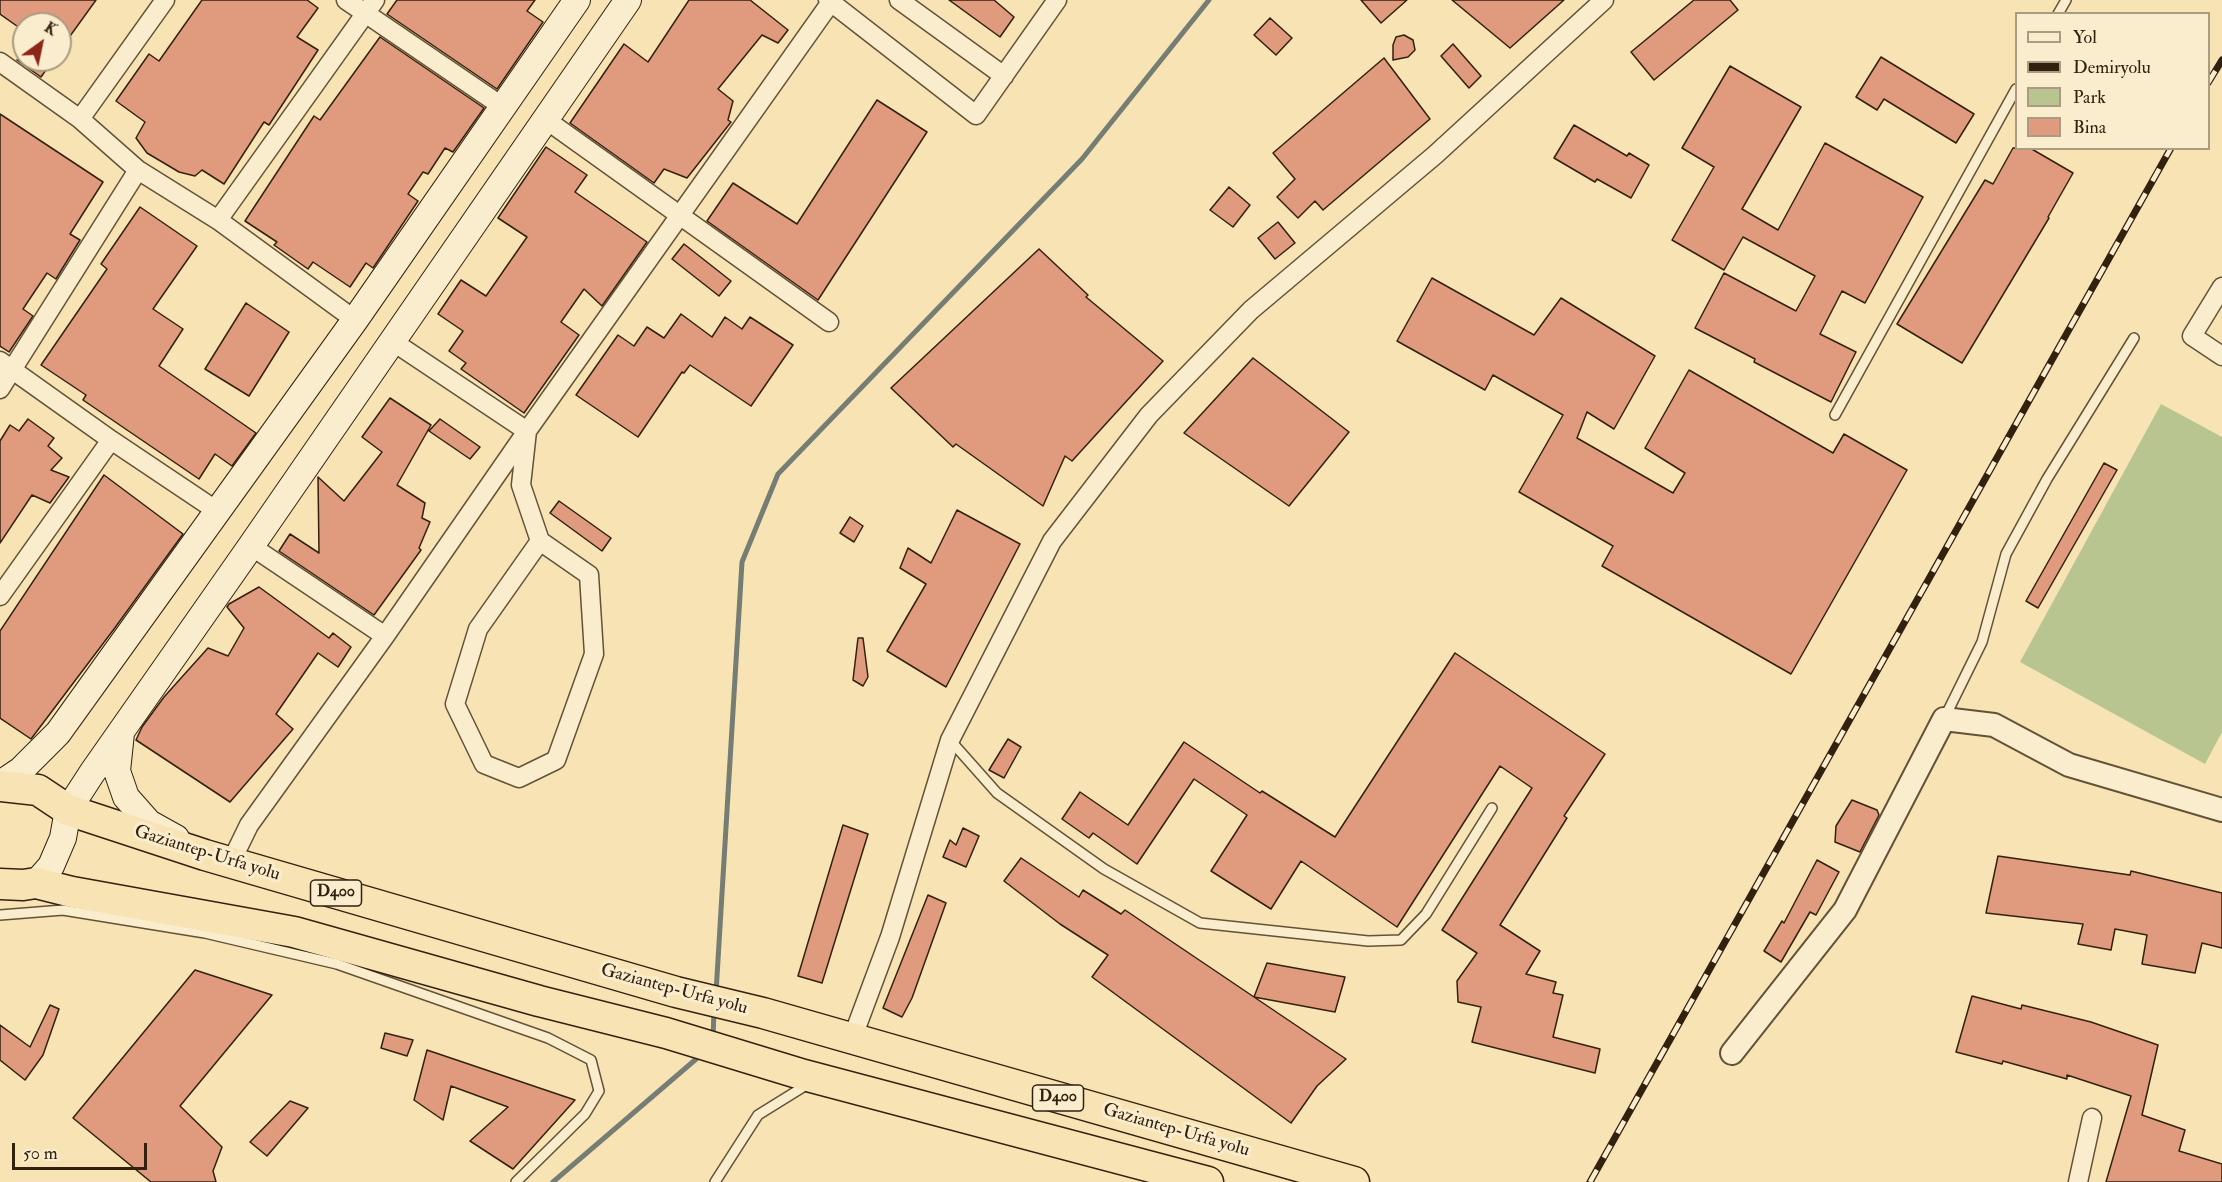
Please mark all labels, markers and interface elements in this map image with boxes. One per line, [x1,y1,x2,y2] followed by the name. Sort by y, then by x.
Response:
[12,12,72,72] north arrow
[2015,12,2210,150] legend
[41,17,61,40] text: K
[2073,26,2097,49] text: Yol
[2073,56,2151,79] text: Demiryolu
[2073,86,2106,109] text: Park
[2073,116,2106,139] text: Bina
[132,822,282,886] street label: Gaziantep-Urfa yolu
[310,880,362,906] road number: D400
[598,960,750,1020] street label: Gaziantep-Urfa yolu
[1032,1085,1084,1111] road number: D400
[1100,1100,1252,1162] street label: Gaziantep-Urfa yolu
[15,1131,150,1169] scale bar
[23,1142,58,1165] text: 50 m

